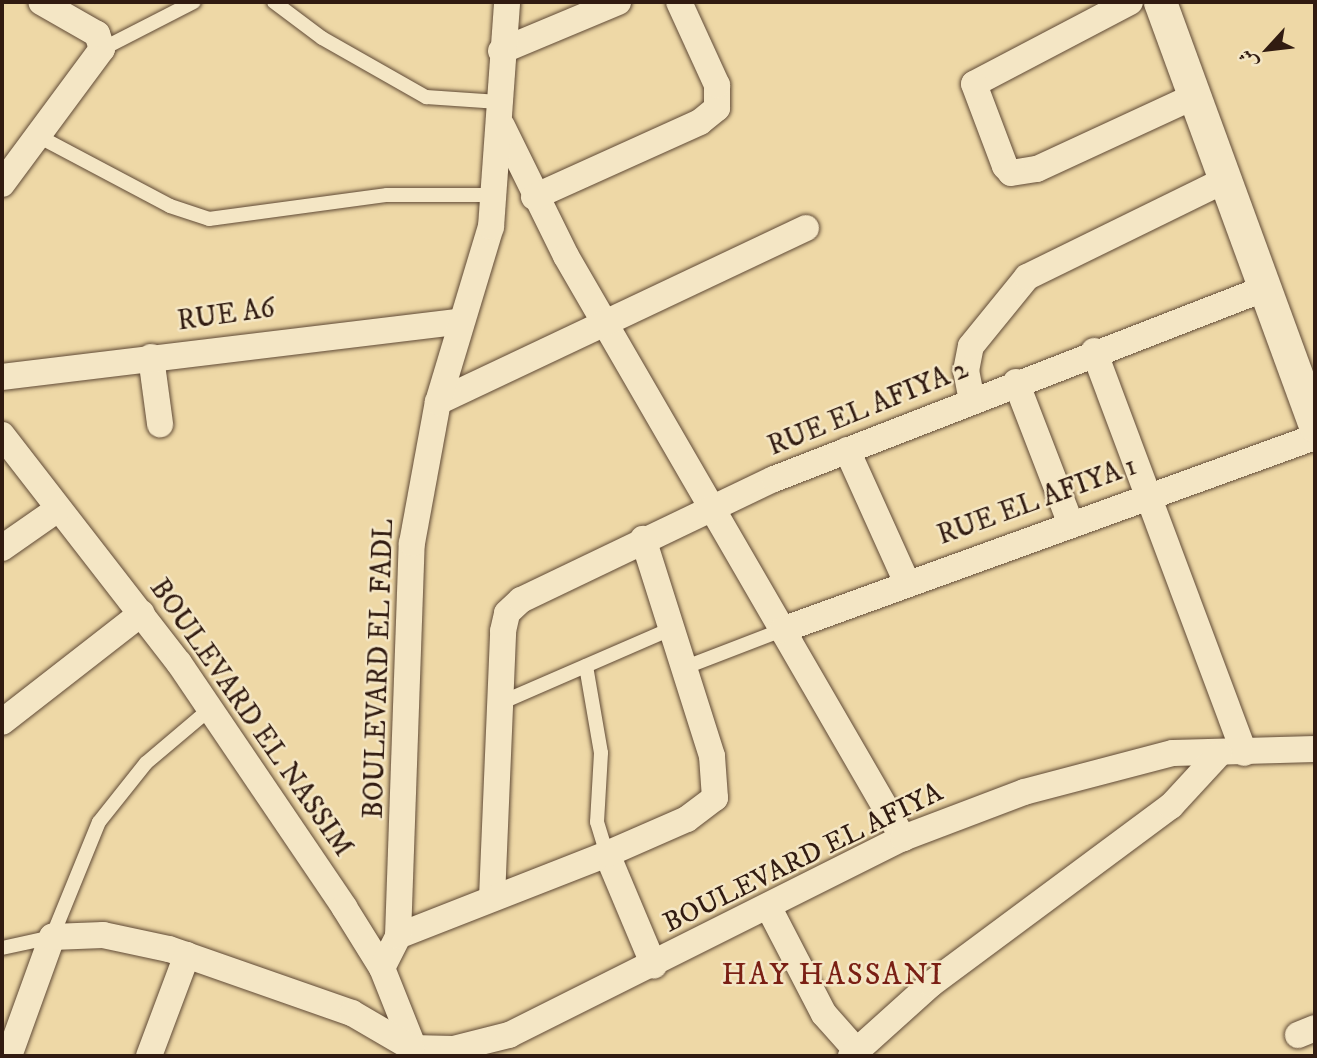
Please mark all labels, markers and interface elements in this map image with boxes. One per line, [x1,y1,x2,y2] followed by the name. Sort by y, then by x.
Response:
[1233,14,1303,84] north arrow
[1234,45,1263,72] text: ش
[175,292,277,338] street label: RUE A6
[763,353,973,463] street label: RUE EL AFIYA 2
[933,449,1141,553] street label: RUE EL AFIYA 1
[357,519,401,819] street label: BOULEVARD EL FADL
[142,573,360,863] street label: BOULEVARD EL NASSIM
[658,776,948,940] street label: BOULEVARD EL AFIYA
[723,958,943,994] district label: HAY HASSANI

